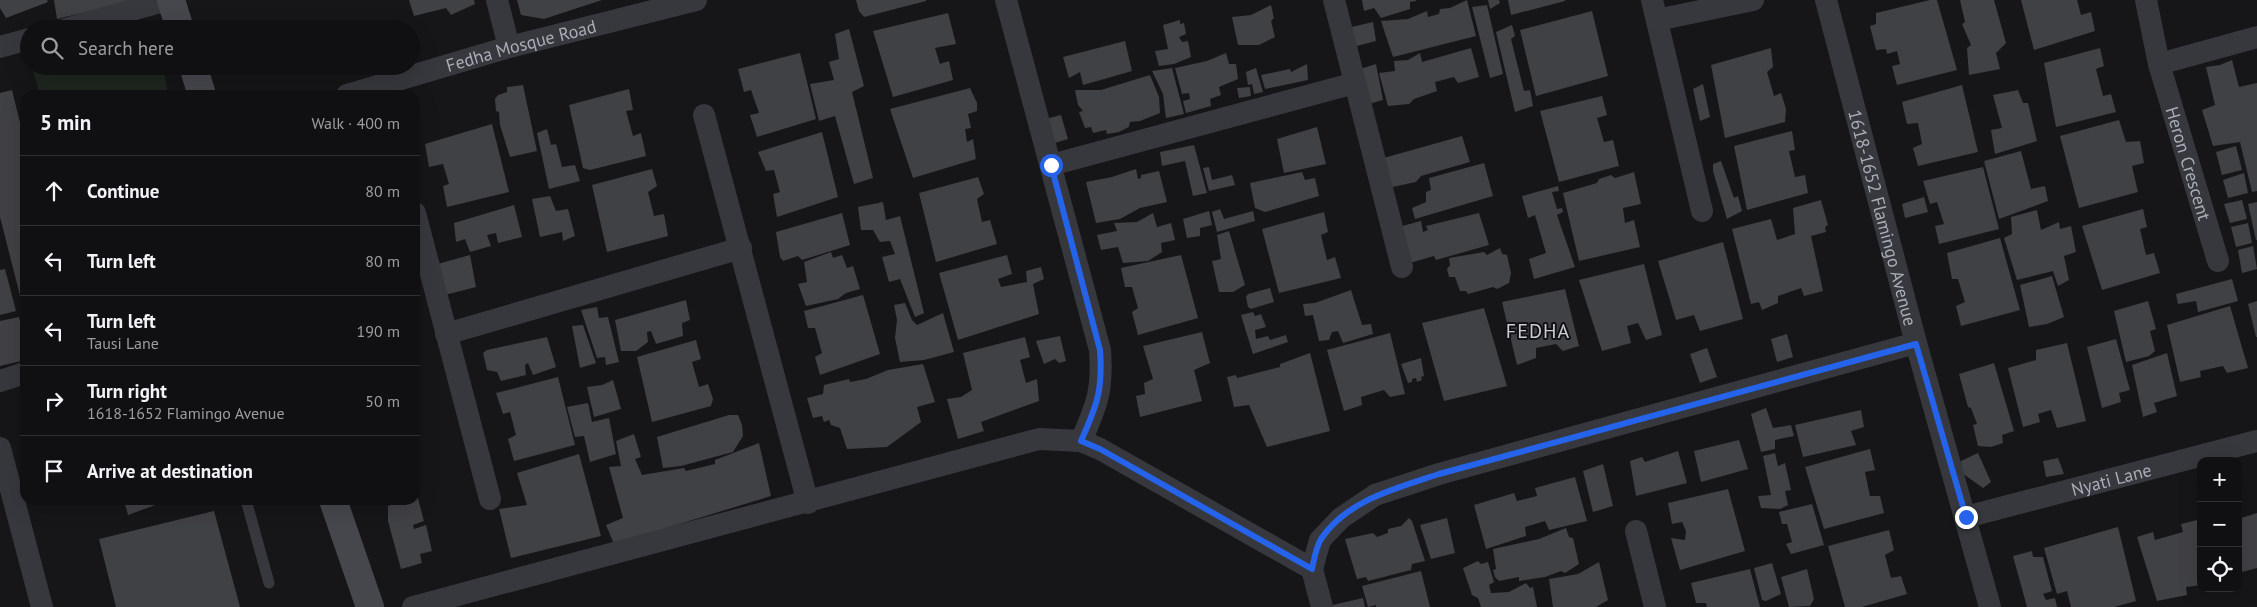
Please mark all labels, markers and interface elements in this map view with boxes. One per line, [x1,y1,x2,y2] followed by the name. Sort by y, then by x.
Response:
[443,14,599,77] street label: Fedha Mosque Road
[20,20,420,75] search box
[38,34,66,62] icon: search
[78,36,174,60] text: Search here
[2161,104,2217,223] street label: Heron Crescent
[1844,107,1922,328] street label: 1618-1652 Flamingo Avenue
[40,109,91,136] text: 5 min
[311,113,400,133] text: Walk · 400 m
[1040,154,1063,177] route start
[40,177,68,205] icon: ahead
[87,179,159,203] text: Continue
[365,181,400,201] text: 80 m
[40,247,68,275] icon: left
[87,249,156,273] text: Turn left
[365,251,400,271] text: 80 m
[87,309,156,333] text: Turn left
[40,317,68,345] icon: left
[1506,318,1570,344] district label: FEDHA
[357,321,400,341] text: 190 m
[87,333,159,353] text: Tausi Lane
[87,379,167,403] text: Turn right
[40,387,68,415] icon: right
[365,391,400,411] text: 50 m
[87,403,285,423] text: 1618-1652 Flamingo Avenue
[40,457,68,485] icon: arrive
[2197,457,2242,592] map controls
[2197,457,2242,502] button: +
[2069,458,2154,501] street label: Nyati Lane
[87,459,253,483] text: Arrive at destination
[2197,502,2242,547] button: −
[1955,506,1978,529] route end
[2197,547,2242,592] button: locate

